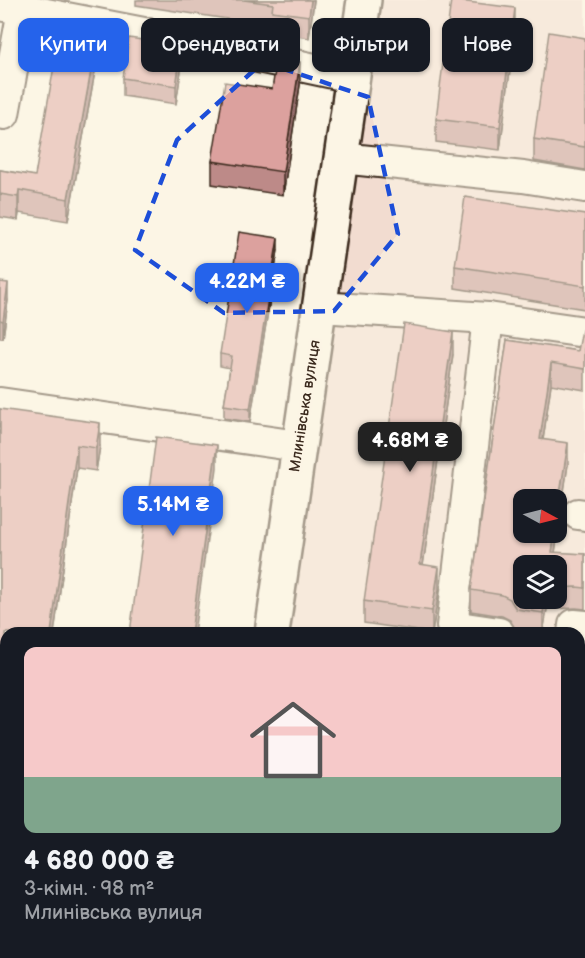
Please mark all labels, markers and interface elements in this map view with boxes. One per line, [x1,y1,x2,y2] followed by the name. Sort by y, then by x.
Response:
[18,18,129,72] chip: Купити
[141,18,300,72] chip: Орендувати
[312,18,430,72] chip: Фільтри
[442,18,533,72] chip: Нове
[192,263,302,314] pin: 4.22M ₴
[209,270,285,294] text: 4.22M ₴
[285,338,325,474] street label: Млинівська вулиця
[355,422,465,473] pin: 4.68M ₴
[372,429,448,453] text: 4.68M ₴
[118,486,228,537] pin: 5.14M ₴
[513,489,567,543] north arrow
[513,489,567,609] map controls
[137,493,209,517] text: 5.14M ₴
[513,555,567,609] button: layers
[239,686,347,794] icon: home
[24,846,174,877] text: 4 680 000 ₴
[24,877,154,901] text: 3-кімн. · 98 m²
[24,901,202,925] text: Млинівська вулиця

